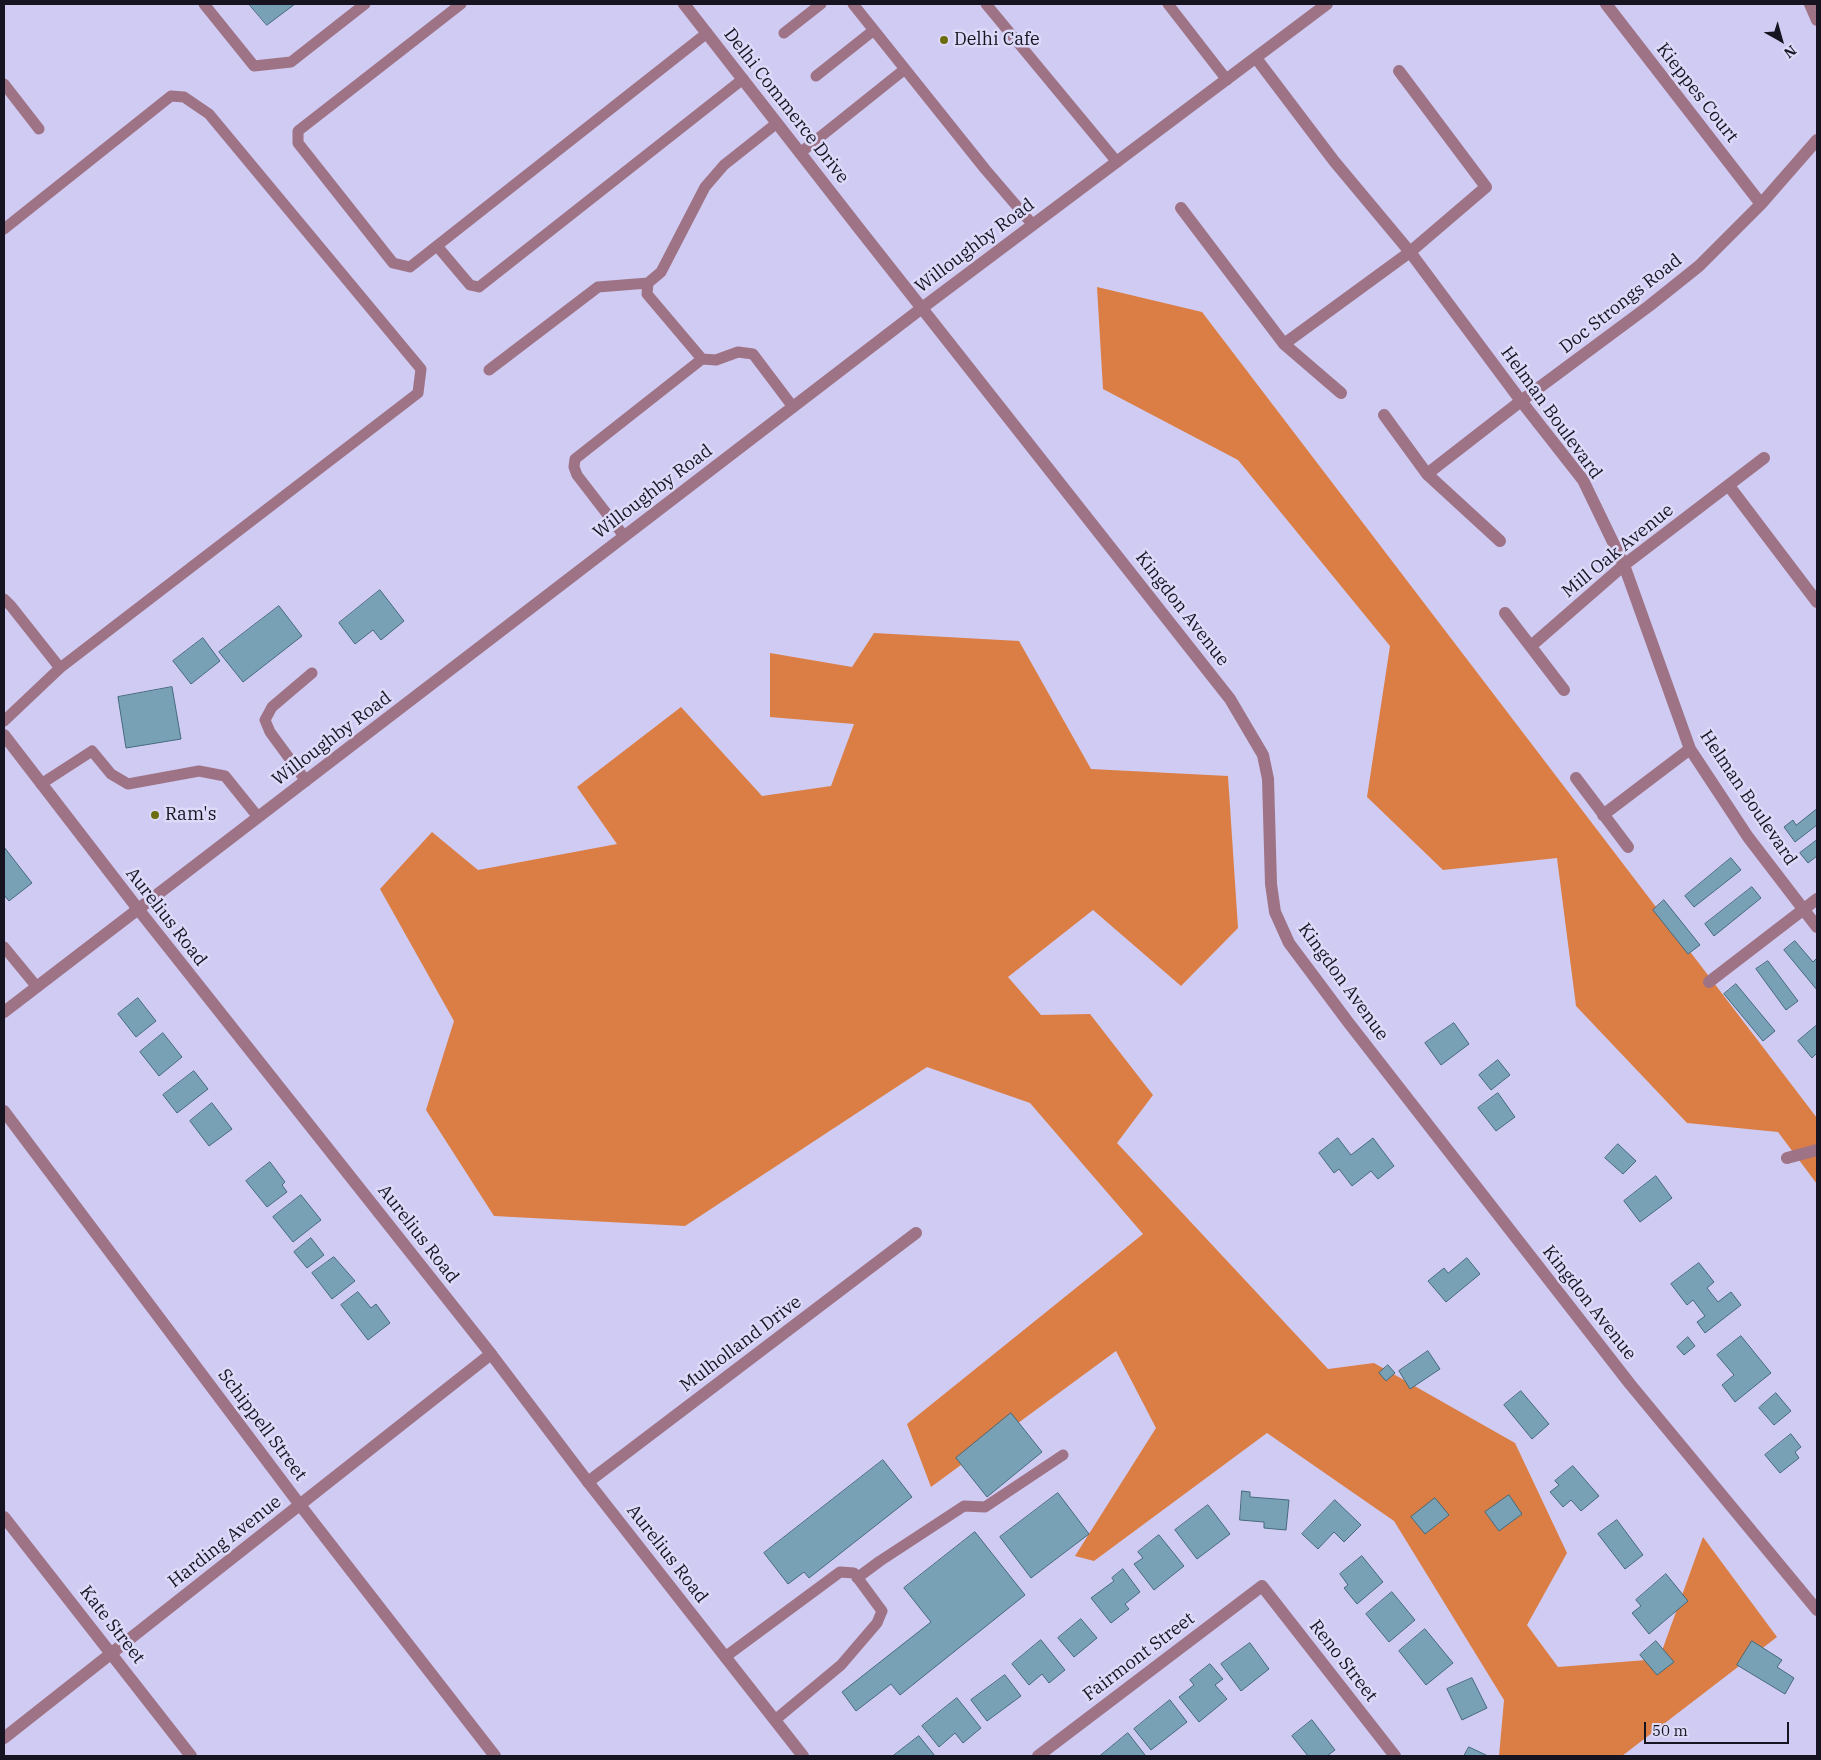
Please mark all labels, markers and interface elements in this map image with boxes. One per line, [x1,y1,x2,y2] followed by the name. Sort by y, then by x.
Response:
[1756,15,1806,65] north arrow
[719,24,853,188] street label: Delhi Commerce Drive
[954,29,1040,51] place label: Delhi Cafe
[938,34,950,46] marker: Delhi Cafe
[1651,39,1743,147] street label: Kieppes Court
[1780,41,1800,62] text: N
[911,194,1039,298] street label: Willoughby Road
[1556,250,1686,358] street label: Doc Strongs Road
[1496,343,1606,483] street label: Helman Boulevard
[589,440,717,544] street label: Willoughby Road
[1558,499,1678,603] street label: Mill Oak Avenue
[1131,547,1233,671] street label: Kingdon Avenue
[268,687,396,791] street label: Willoughby Road
[1695,726,1801,870] street label: Helman Boulevard
[165,804,216,826] place label: Ram's
[149,809,161,821] marker: Ram's
[121,864,211,970] street label: Aurelius Road
[1293,919,1393,1045] street label: Kingdon Avenue
[373,1181,463,1287] street label: Aurelius Road
[1538,1241,1640,1365] street label: Kingdon Avenue
[676,1291,806,1397] street label: Mulholland Drive
[213,1365,311,1485] street label: Schippell Street
[164,1491,286,1593] street label: Harding Avenue
[622,1501,712,1607] street label: Aurelius Road
[75,1582,149,1668] street label: Kate Street
[1079,1608,1199,1706] street label: Fairmont Street
[1304,1616,1382,1706] street label: Reno Street
[1646,1712,1791,1744] scale bar
[1652,1721,1688,1740] text: 50 m

